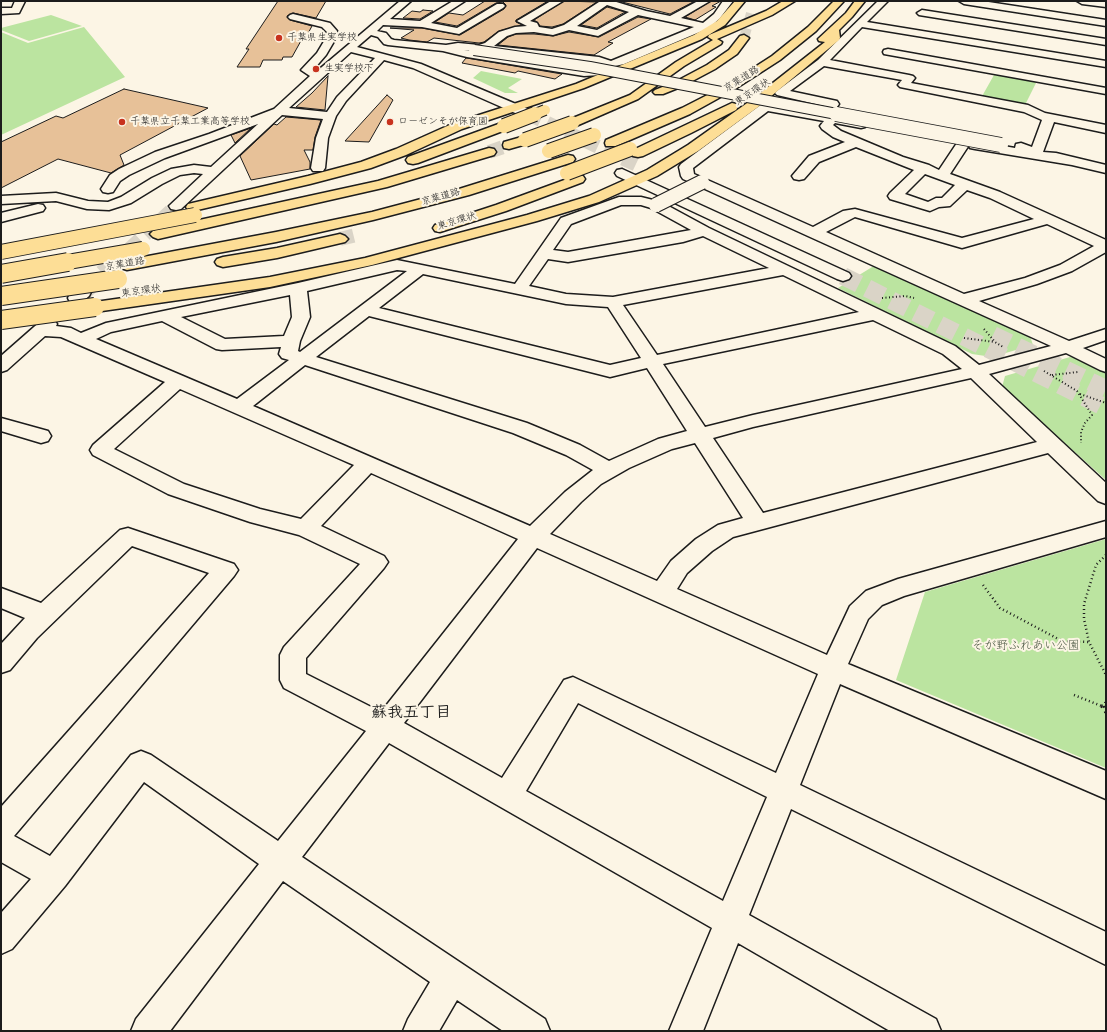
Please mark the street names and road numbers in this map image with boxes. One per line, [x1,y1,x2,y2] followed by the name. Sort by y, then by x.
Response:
[722,64,762,96] street label: 京葉道路
[733,77,773,109] street label: 東京環状
[420,187,462,209] street label: 京葉道路
[436,210,478,234] street label: 東京環状
[104,256,146,274] street label: 京葉道路
[120,283,162,301] street label: 東京環状

